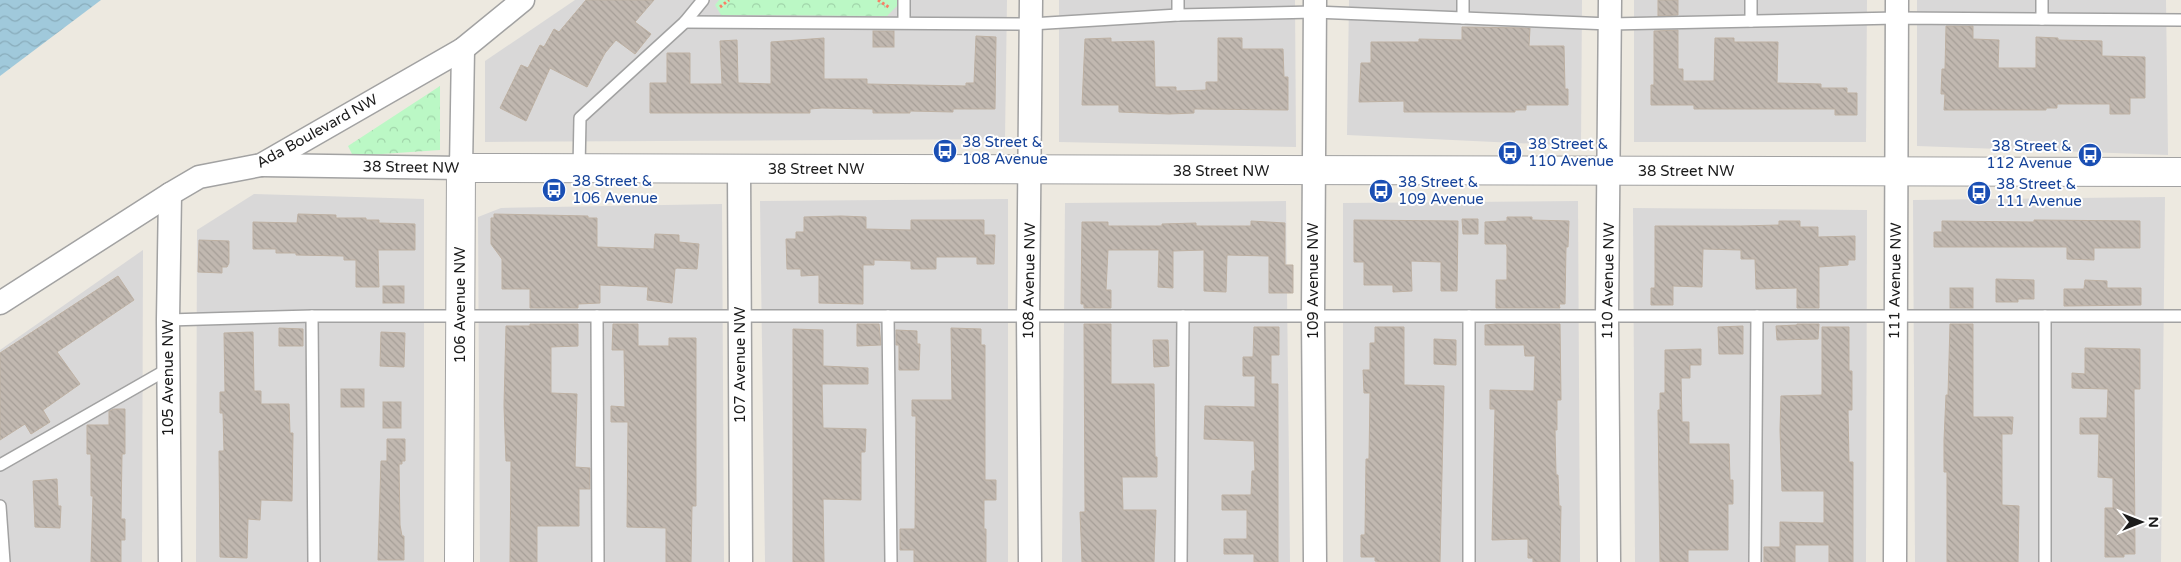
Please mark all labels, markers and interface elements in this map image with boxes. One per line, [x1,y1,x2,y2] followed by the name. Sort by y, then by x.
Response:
[253,90,381,172] street label: Ada Boulevard NW
[962,133,1048,168] place label: 38 Street & 108 Avenue
[1528,135,1614,170] place label: 38 Street & 110 Avenue
[1986,137,2072,172] place label: 38 Street & 112 Avenue
[932,138,958,164] bus stop icon: 38 Street & 108 Avenue
[1497,140,1523,166] bus stop icon: 38 Street & 110 Avenue
[2077,142,2103,168] bus stop icon: 38 Street & 112 Avenue
[362,157,460,177] street label: 38 Street NW
[768,160,864,178] street label: 38 Street NW
[1173,162,1269,180] street label: 38 Street NW
[1638,162,1734,180] street label: 38 Street NW
[572,172,658,207] place label: 38 Street & 106 Avenue
[1398,173,1484,208] place label: 38 Street & 109 Avenue
[1996,175,2082,210] place label: 38 Street & 111 Avenue
[541,177,567,203] bus stop icon: 38 Street & 106 Avenue
[1368,178,1394,204] bus stop icon: 38 Street & 109 Avenue
[1966,180,1992,206] bus stop icon: 38 Street & 111 Avenue
[1019,222,1039,340] street label: 108 Avenue NW
[1598,222,1618,340] street label: 110 Avenue NW
[1885,222,1905,340] street label: 111 Avenue NW
[1304,223,1322,339] street label: 109 Avenue NW
[451,247,469,363] street label: 106 Avenue NW
[731,307,749,423] street label: 107 Avenue NW
[159,320,177,436] street label: 105 Avenue NW
[2116,497,2166,547] north arrow
[2145,516,2162,528] text: N

